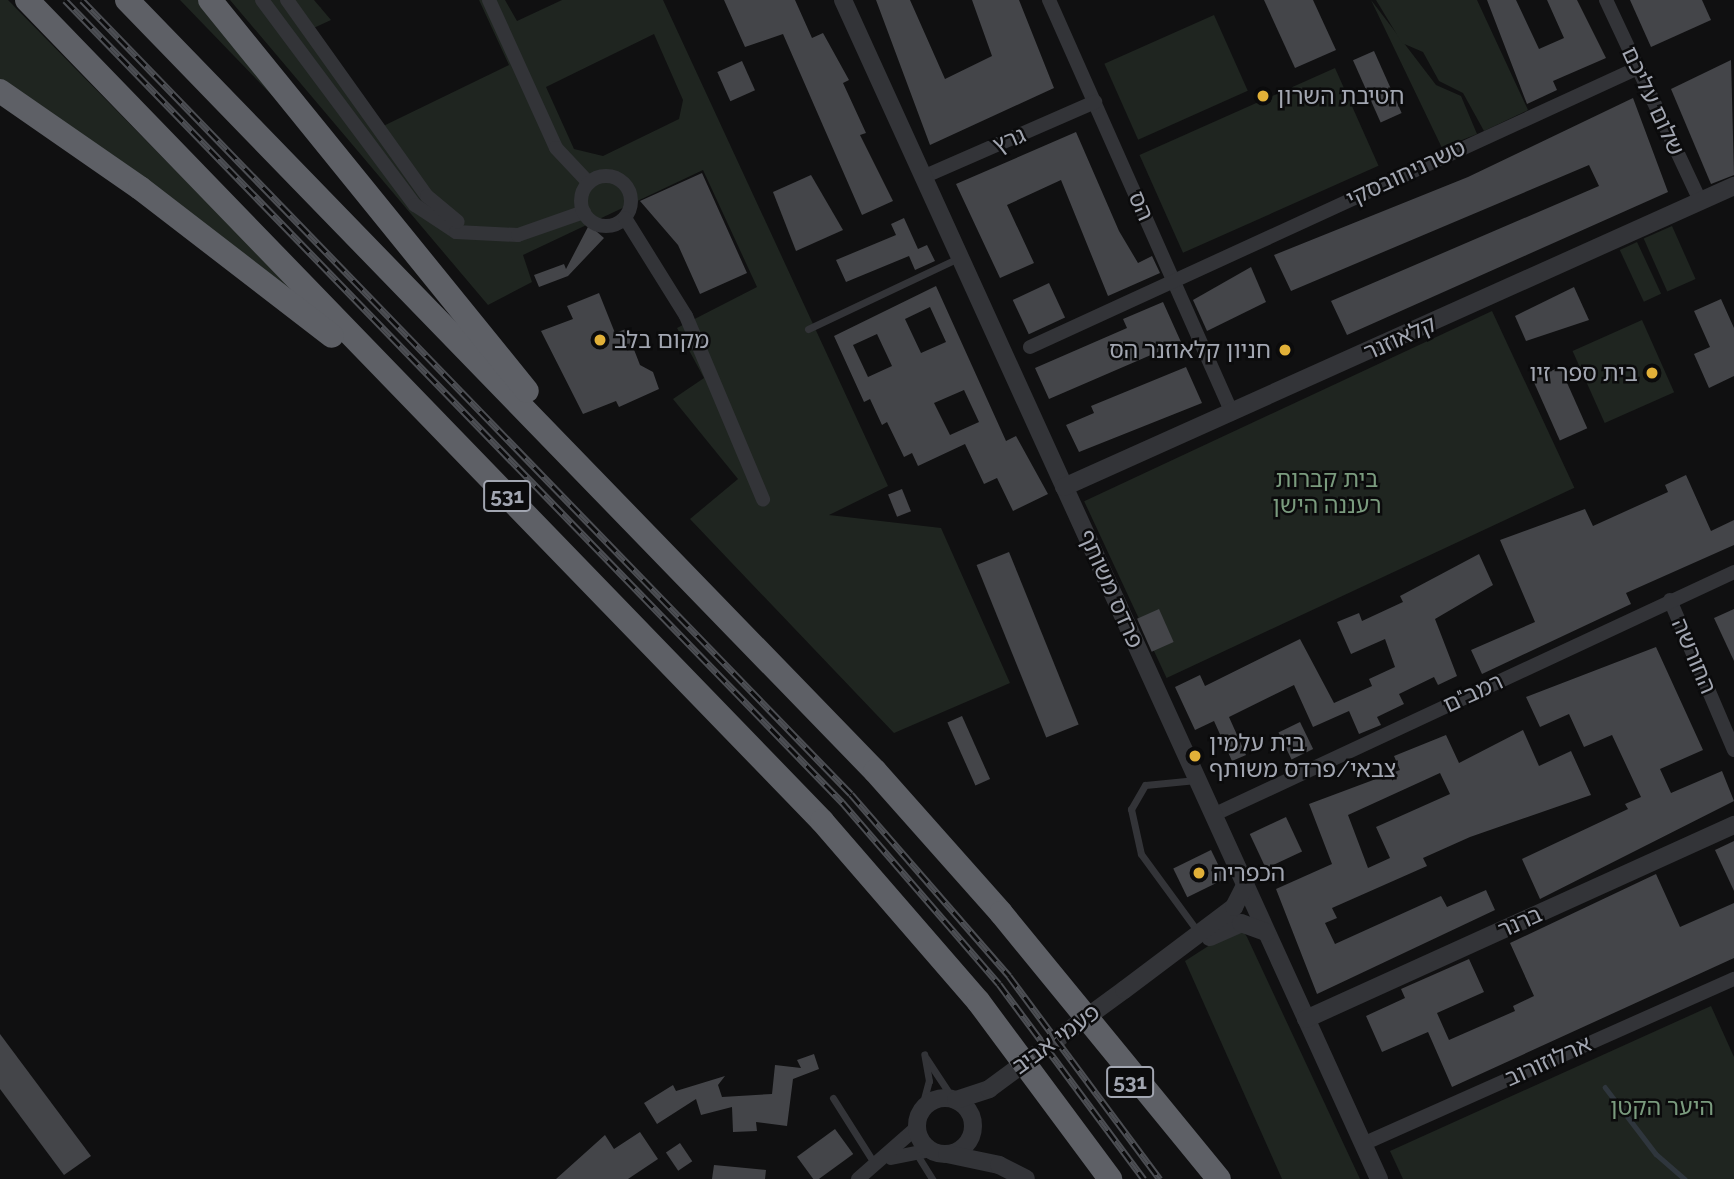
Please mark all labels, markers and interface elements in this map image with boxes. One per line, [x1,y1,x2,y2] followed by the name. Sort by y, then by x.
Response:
[1616,42,1690,160] street label: שלום עליכם
[1277,82,1404,110] place label: חטיבת השרון
[1255,88,1271,104] marker: חטיבת השרון
[989,121,1029,159] street label: גרץ
[1342,133,1470,213] street label: טשרניחובסקי
[1122,187,1160,225] street label: הס
[1360,310,1440,366] street label: קלאוזנר
[614,326,709,354] place label: מקום בלב
[592,332,608,348] marker: מקום בלב
[1109,336,1271,364] place label: חניון קלאוזנר הס
[1277,342,1293,358] marker: חניון קלאוזנר הס
[1529,359,1638,387] place label: בית ספר זיו
[1644,365,1660,381] marker: בית ספר זיו
[1273,465,1381,519] park label: בית קברות רעננה הישן
[482,478,532,514] road number: 531
[1073,525,1149,653] street label: פרדס משותף
[1666,614,1722,698] street label: החורשה
[1439,667,1507,719] street label: רמב"ם
[1209,729,1396,783] place label: בית עלמין צבאי/פרדס משותף
[1187,748,1203,764] marker: בית עלמין צבאי/פרדס משותף
[1213,859,1285,887] place label: הכפריה
[1191,865,1207,881] marker: הכפריה
[1494,900,1546,944] street label: ברנר
[1007,998,1105,1080] street label: פעמי אביב
[1500,1030,1596,1092] street label: ארלוזורוב
[1106,1064,1154,1100] road number: 531
[1610,1093,1714,1121] park label: היער הקטן

